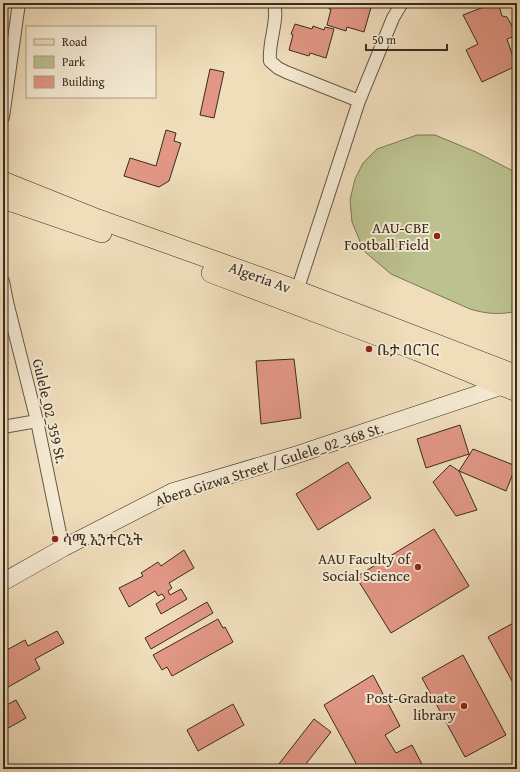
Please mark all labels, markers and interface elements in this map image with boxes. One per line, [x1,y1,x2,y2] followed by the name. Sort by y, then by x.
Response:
[26,26,156,98] legend
[366,26,447,52] scale bar
[372,31,396,48] text: 50 m
[62,33,88,50] text: Road
[62,53,86,70] text: Park
[62,73,105,90] text: Building
[344,217,429,255] place label: AAU-CBE Football Field
[432,231,442,241] marker: AAU-CBE Football Field
[226,256,294,298] street label: Algeria Av
[377,339,439,360] place label: ቤታ በርገር
[364,344,374,354] marker: ቤታ በርገር
[28,357,72,465] street label: Gulele_02_359 St.
[152,417,386,511] street label: Abera Gizwa Street / Gulele_02_368 St.
[63,529,143,550] place label: ሳሚ ኢንተርኔት
[50,534,60,544] marker: ሳሚ ኢንተርኔት
[318,548,412,586] place label: AAU Faculty of Social Science
[413,562,423,572] marker: AAU Faculty of Social Science
[366,687,457,725] place label: Post-Graduate library
[459,701,469,711] marker: Post-Graduate library

